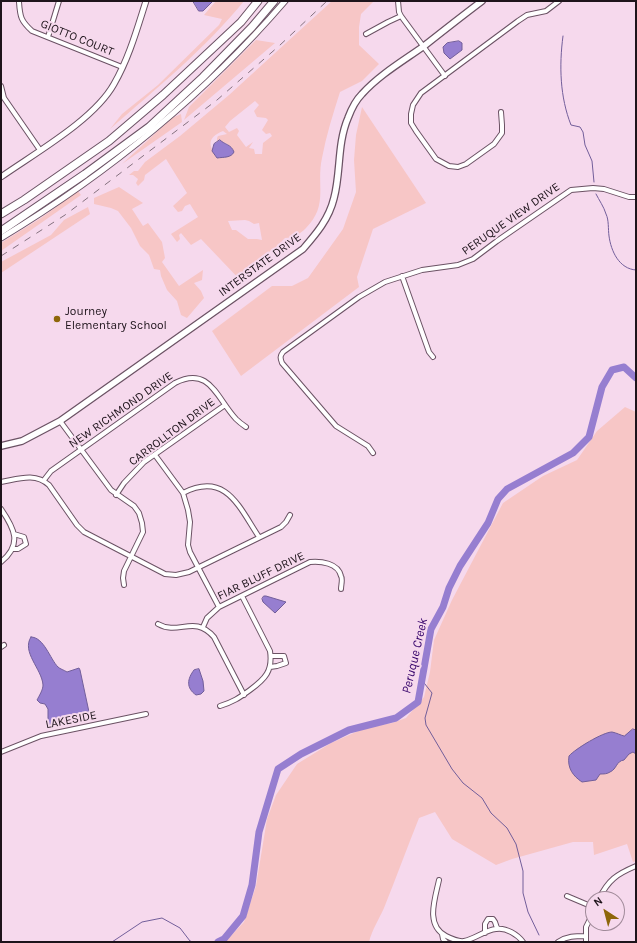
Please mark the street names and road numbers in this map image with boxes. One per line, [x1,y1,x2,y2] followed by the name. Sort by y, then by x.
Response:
[38,17,116,59] street label: GIOTTO COURT
[459,180,563,258] street label: PERUQUE VIEW DRIVE
[216,230,304,300] street label: INTERSTATE DRIVE
[66,369,176,451] street label: NEW RICHMOND DRIVE
[126,395,218,469] street label: CARROLLTON DRIVE
[215,549,307,603] street label: FIAR BLUFF DRIVE
[44,708,98,732] street label: LAKESIDE

